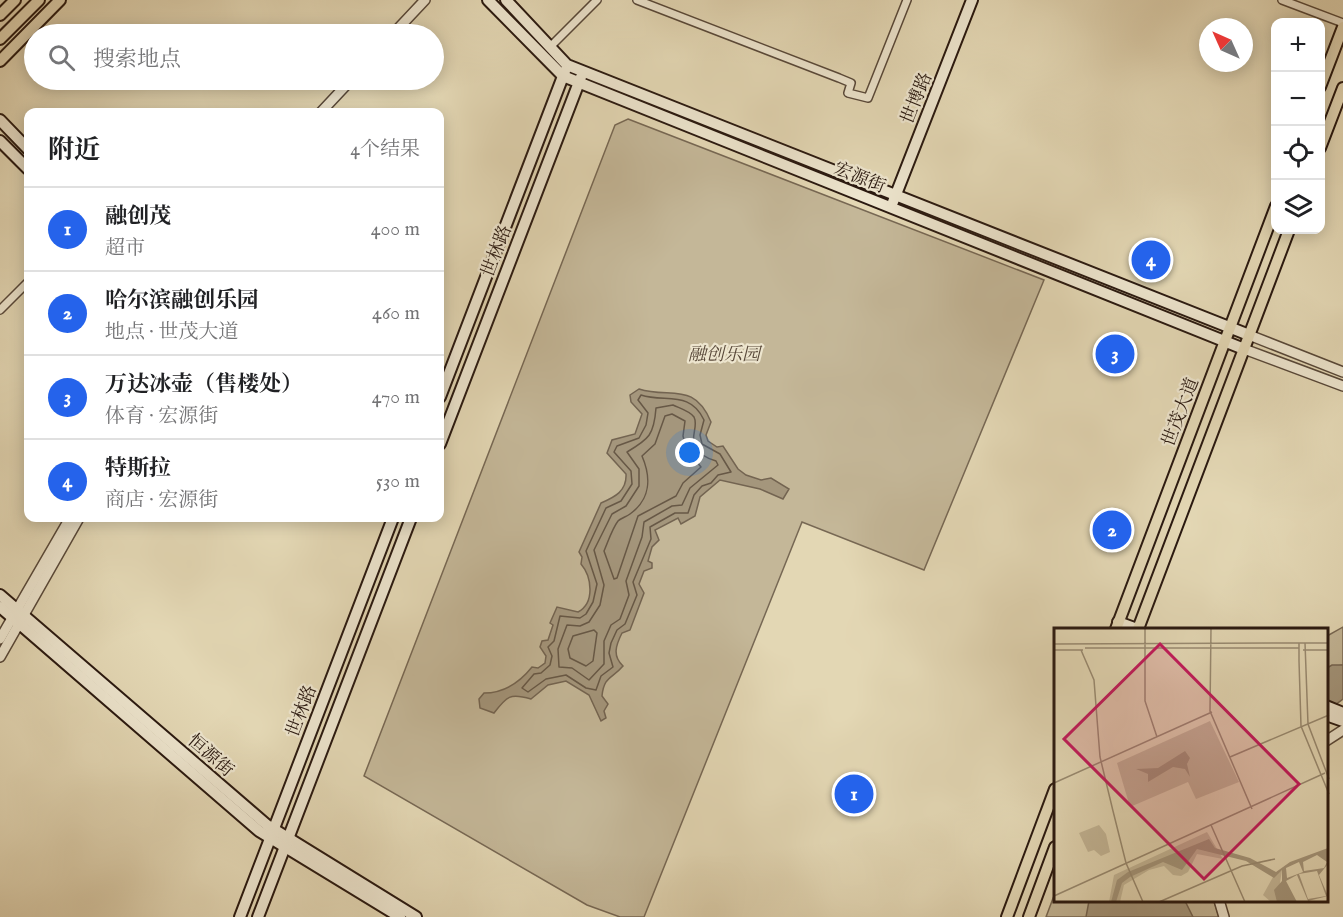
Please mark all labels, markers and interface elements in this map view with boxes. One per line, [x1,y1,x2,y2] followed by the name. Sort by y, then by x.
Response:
[1199,18,1253,72] north arrow
[1271,18,1325,234] map controls
[1271,18,1325,72] button: +
[24,24,444,90] search box
[45,41,78,74] icon: search
[93,46,181,74] text: 搜索地点
[897,69,938,128] street label: 世博路
[1271,72,1325,126] button: −
[1271,126,1325,180] button: locate
[48,134,100,167] text: 附近
[350,137,420,162] text: 4个结果
[830,158,889,199] street label: 宏源街
[1271,180,1325,234] button: layers
[105,203,171,231] text: 融创茂
[64,217,71,242] text: 1
[371,217,420,242] text: 400 m
[477,222,518,281] street label: 世林路
[105,236,145,261] text: 超市
[1132,238,1170,282] pin: 4
[105,287,259,315] text: 哈尔滨融创乐园
[63,301,72,326] text: 2
[372,301,420,326] text: 460 m
[105,320,238,345] text: 地点 · 世茂大道
[1096,332,1134,376] pin: 3
[688,344,763,367] park label: 融创乐园
[105,371,303,399] text: 万达冰壶（售楼处）
[1158,375,1205,450] street label: 世茂大道
[64,385,71,410] text: 3
[372,385,420,410] text: 470 m
[105,404,218,429] text: 体育 · 宏源街
[675,438,704,467] your location
[105,455,171,483] text: 特斯拉
[63,469,72,494] text: 4
[376,469,420,494] text: 530 m
[105,488,218,513] text: 商店 · 宏源街
[1092,508,1132,552] pin: 2
[1054,628,1328,902] inset map
[282,682,323,741] street label: 世林路
[182,730,238,783] street label: 恒源街
[834,772,874,816] pin: 1

